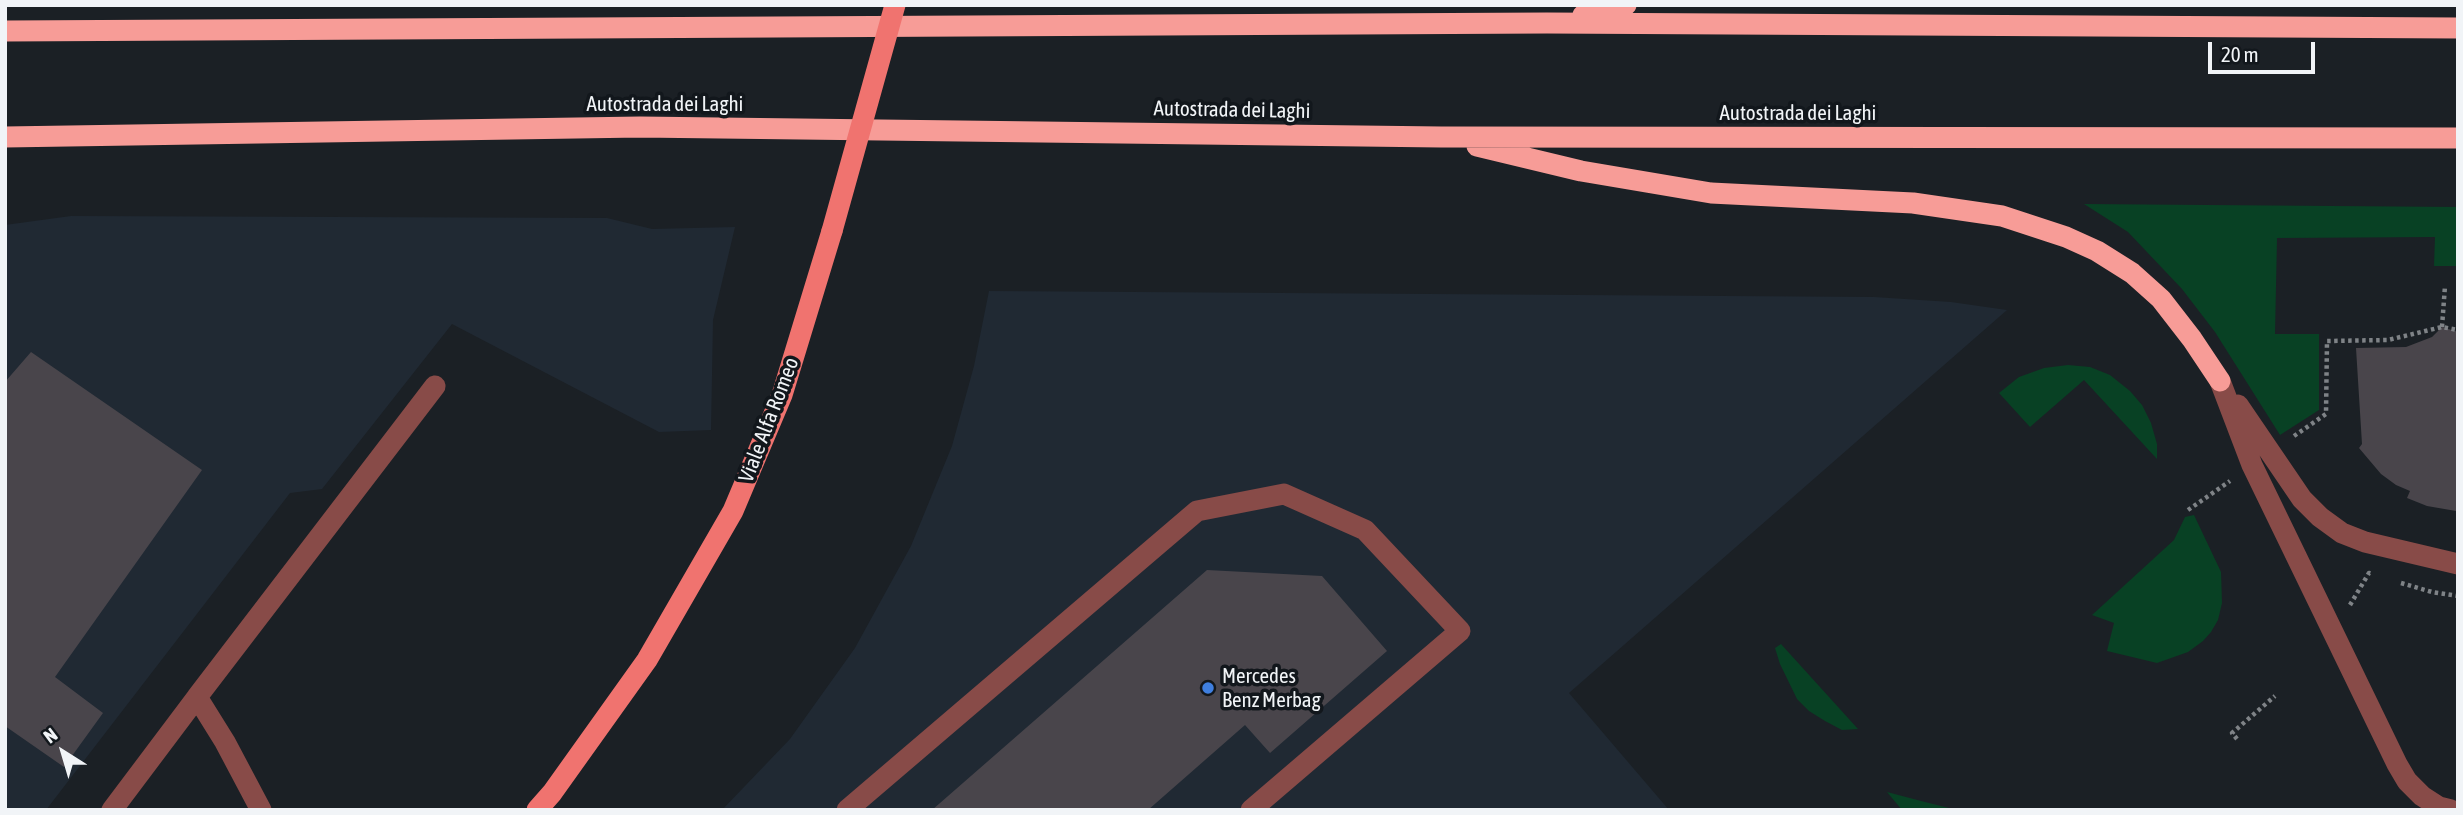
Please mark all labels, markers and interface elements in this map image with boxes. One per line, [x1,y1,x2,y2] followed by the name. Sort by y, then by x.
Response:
[2211,28,2318,72] scale bar
[2221,42,2259,66] text: 20 m
[587,91,743,117] street label: Autostrada dei Laghi
[1153,96,1311,124] street label: Autostrada dei Laghi
[1720,100,1876,126] street label: Autostrada dei Laghi
[734,354,804,486] street label: Viale Alfa Romeo
[1222,663,1321,713] place label: Mercedes Benz Merbag
[1200,680,1216,696] marker: Mercedes Benz Merbag
[28,717,98,787] north arrow
[39,723,61,747] text: N

